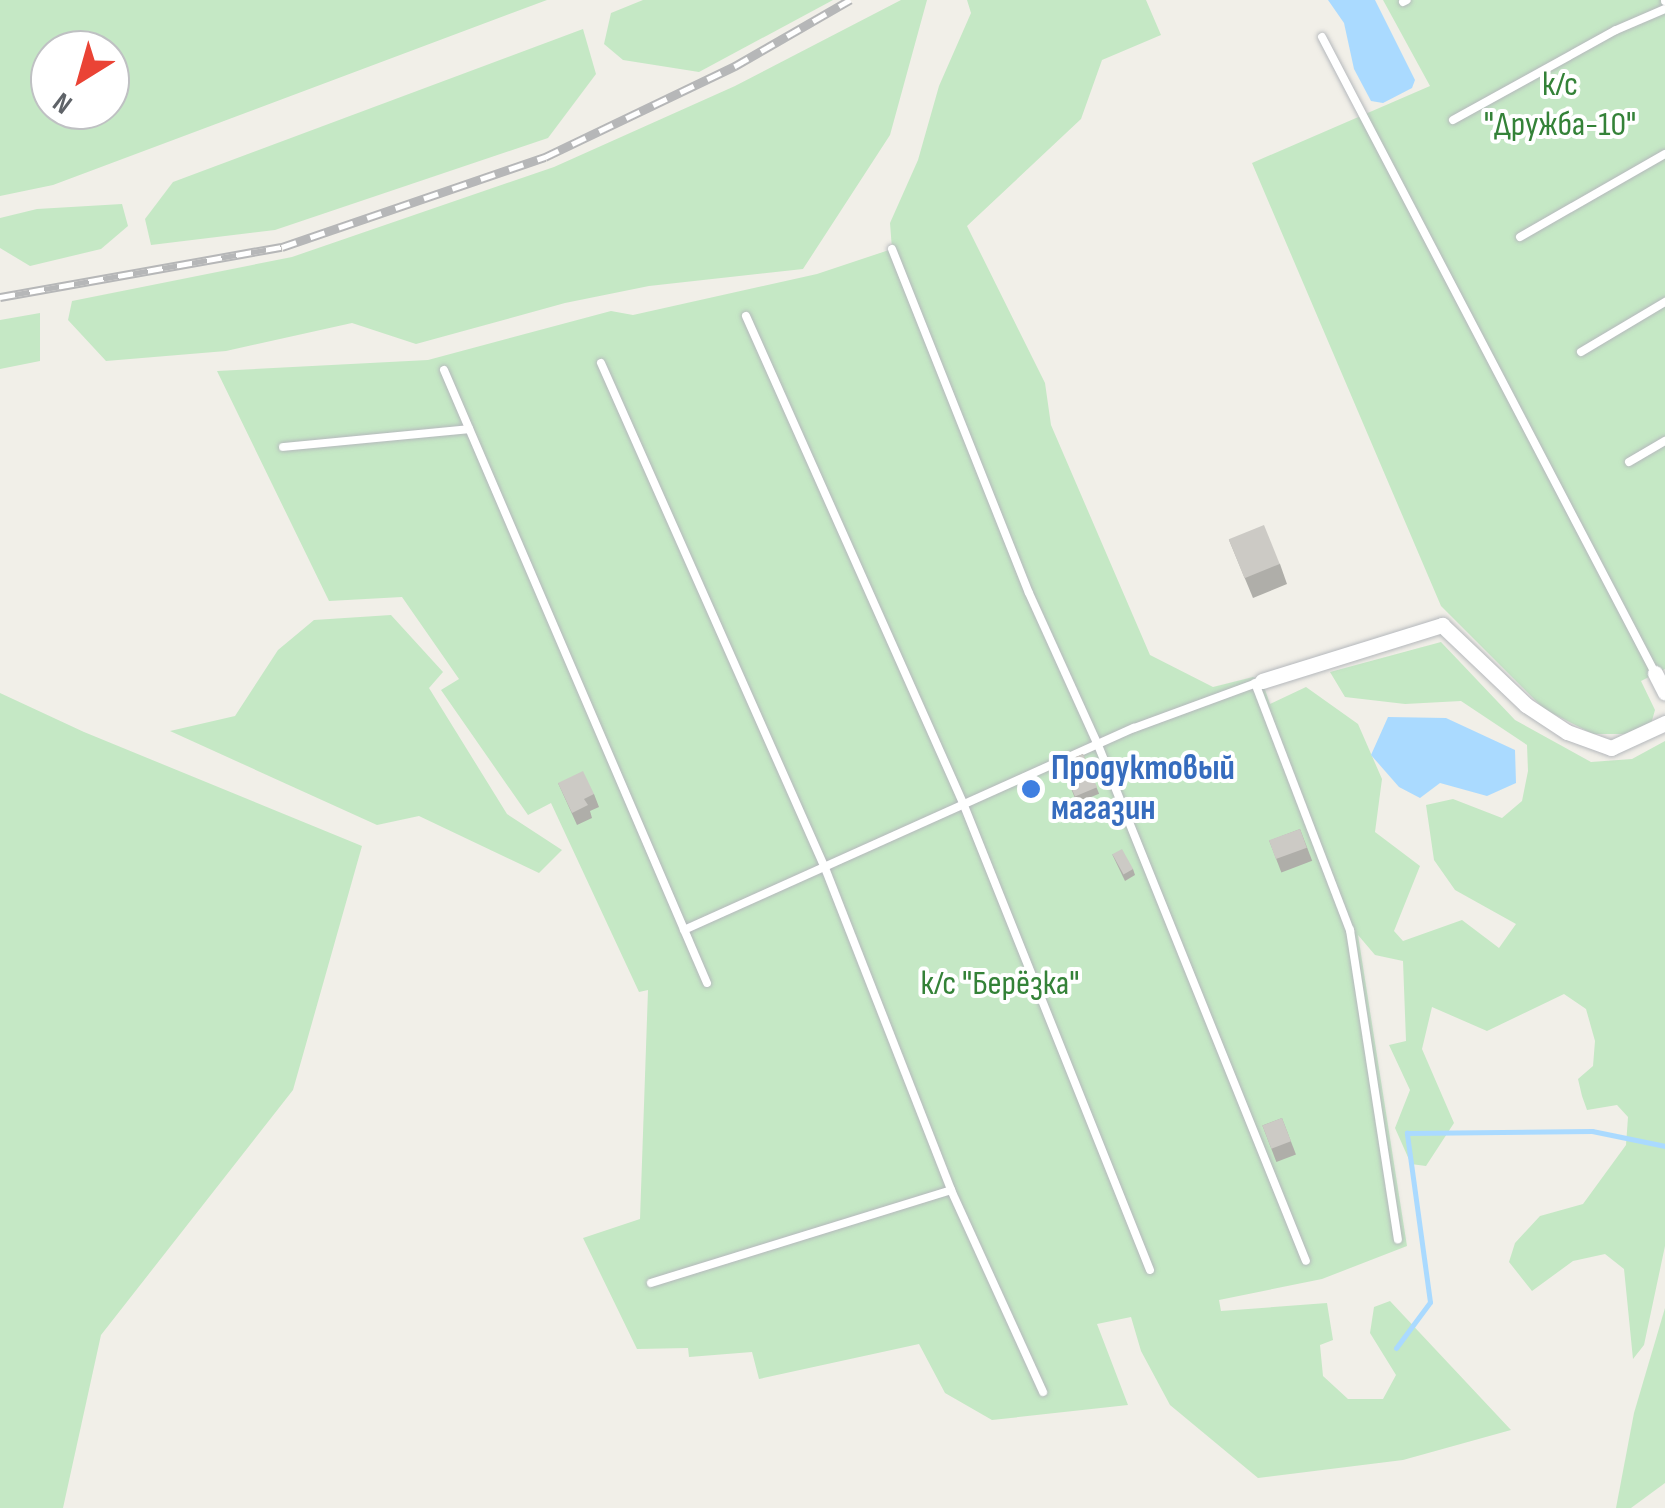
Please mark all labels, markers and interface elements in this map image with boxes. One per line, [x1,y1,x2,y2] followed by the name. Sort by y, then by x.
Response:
[30,30,130,130] north arrow
[1484,64,1636,146] park label: к/с "Дружба-10"
[47,85,79,120] text: N
[1051,748,1235,830] place label: Продуктовый магазин
[1020,778,1042,800] marker: Продуктовый магазин
[920,963,1080,1005] park label: к/с "Берёзка"

